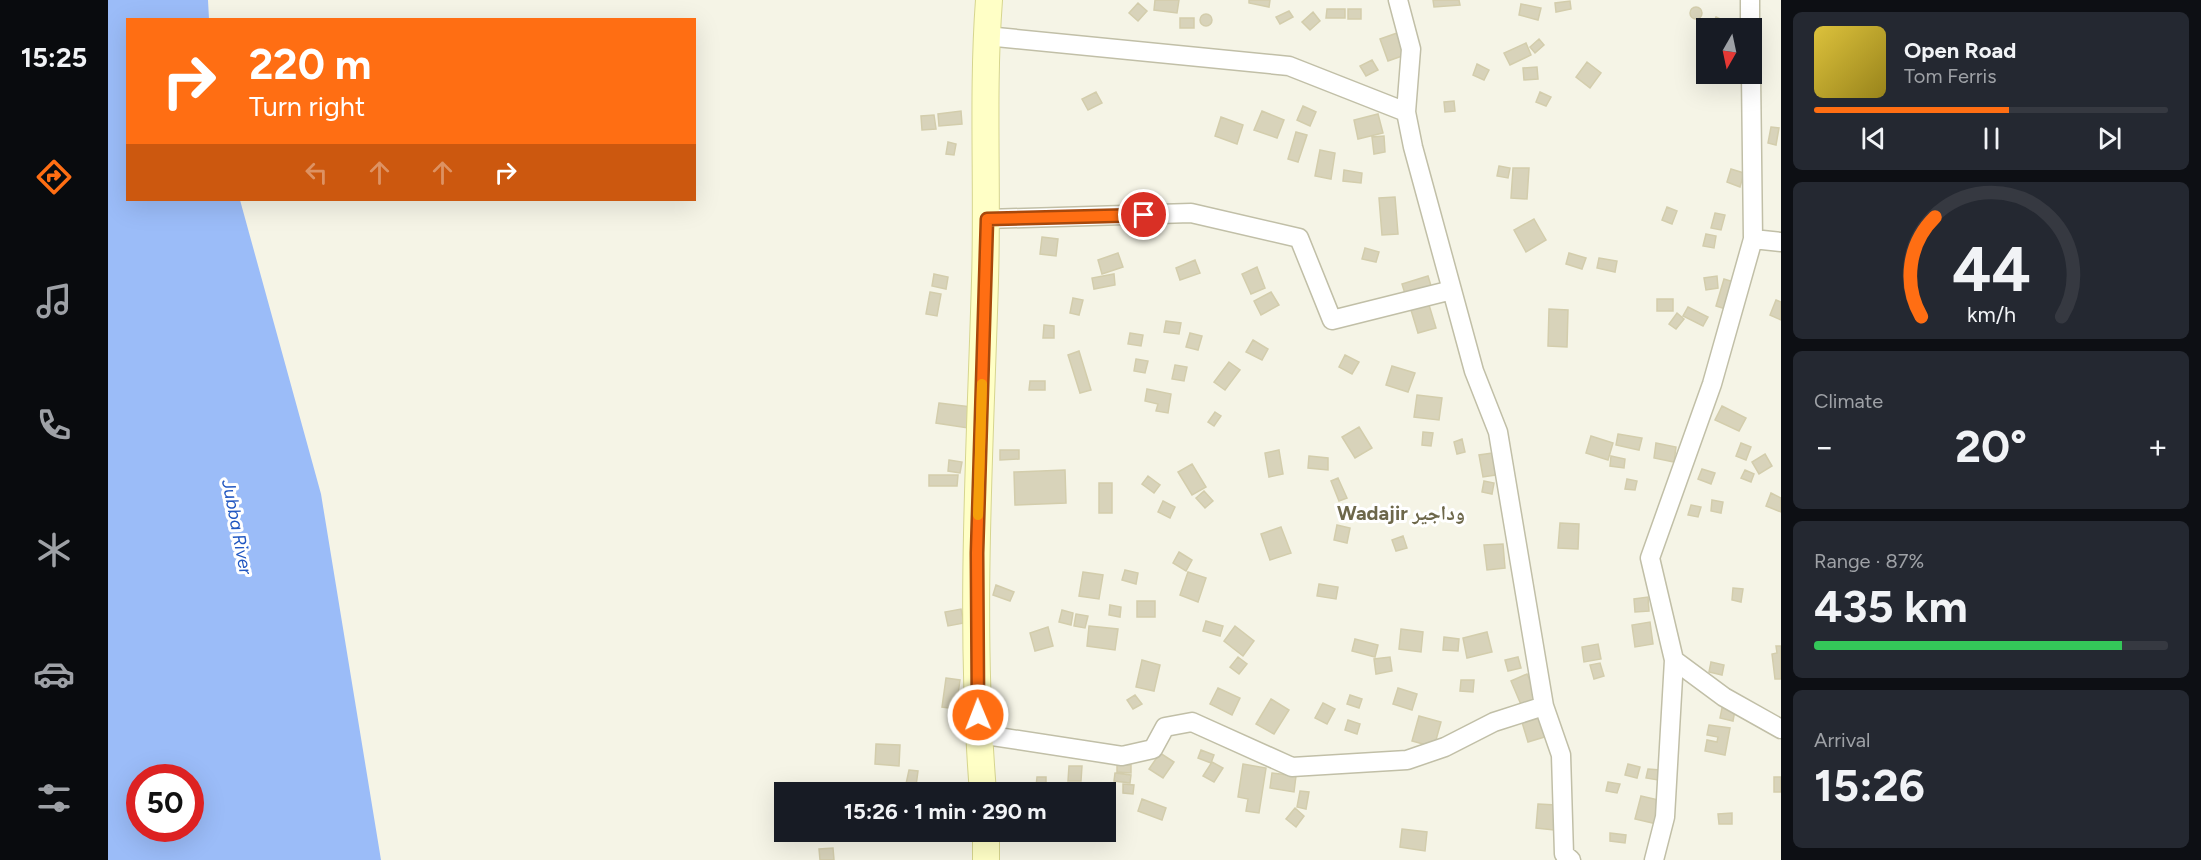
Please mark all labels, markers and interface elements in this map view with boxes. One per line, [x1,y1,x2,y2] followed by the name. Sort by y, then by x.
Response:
[1696,18,1762,84] north arrow
[1696,18,1762,84] map controls
[1904,37,2016,64] text: Open Road
[249,39,371,90] text: 220 m
[21,41,87,74] text: 15:25
[150,42,228,120] icon: right
[1904,64,1997,88] text: Tom Ferris
[249,90,365,123] text: Turn right
[1857,122,1890,155] icon: previous
[1975,122,2008,155] icon: pause
[2093,122,2126,155] icon: next
[33,156,75,198] icon: directions
[300,156,333,189] icon: left
[363,156,396,189] icon: ahead
[426,156,459,189] icon: ahead
[489,156,522,189] icon: right
[1118,189,1169,240] pin
[1127,198,1160,231] icon: arrive
[1951,233,2030,308] text: 44
[33,280,75,322] icon: music
[1967,303,2015,328] text: km/h
[1814,389,1883,413] text: Climate
[33,404,75,446] icon: phone
[1955,419,2027,473] text: 20°
[1814,427,1835,466] text: −
[2147,427,2168,466] text: +
[217,477,257,577] water label: Jubba River
[1337,501,1465,525] district label: Wadajir وداجير
[33,529,75,571] icon: climate
[1814,549,1924,573] text: Range · 87%
[1814,579,1968,633] text: 435 km
[33,653,75,695] icon: car
[946,683,1010,747] position arrow
[1814,728,1870,752] text: Arrival
[1814,758,1925,812] text: 15:26
[126,764,204,842] speed limit sign: 50
[33,777,75,819] icon: filters
[844,798,1046,825] text: 15:26 · 1 min · 290 m

